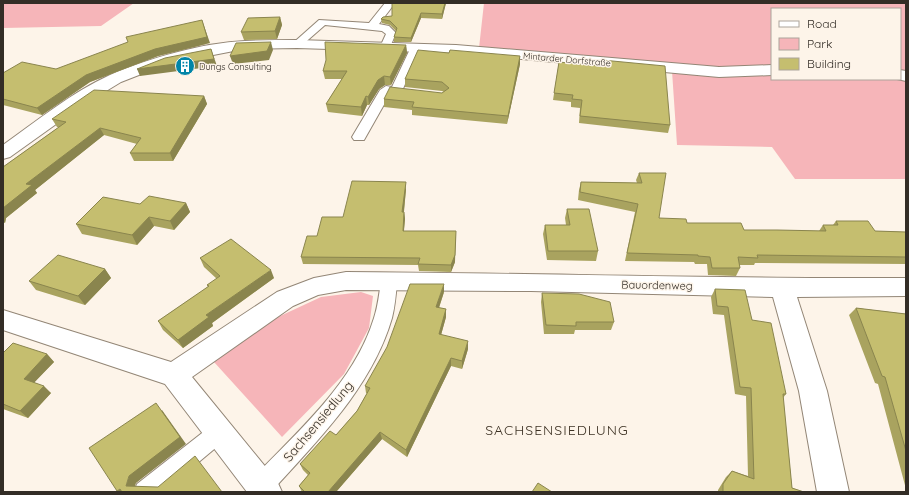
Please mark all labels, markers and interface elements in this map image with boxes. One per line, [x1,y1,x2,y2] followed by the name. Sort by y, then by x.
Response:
[771,8,901,80] legend
[807,16,837,31] text: Road
[807,36,832,51] text: Park
[523,50,611,68] street label: Mintarder Dorfstraße
[174,55,196,77] building icon: Dungs Consulting
[807,56,851,71] text: Building
[199,61,272,72] place label: Dungs Consulting
[621,277,693,293] street label: Bauordenweg
[280,377,356,465] street label: Sachsensiedlung
[485,421,629,439] district label: SACHSENSIEDLUNG

